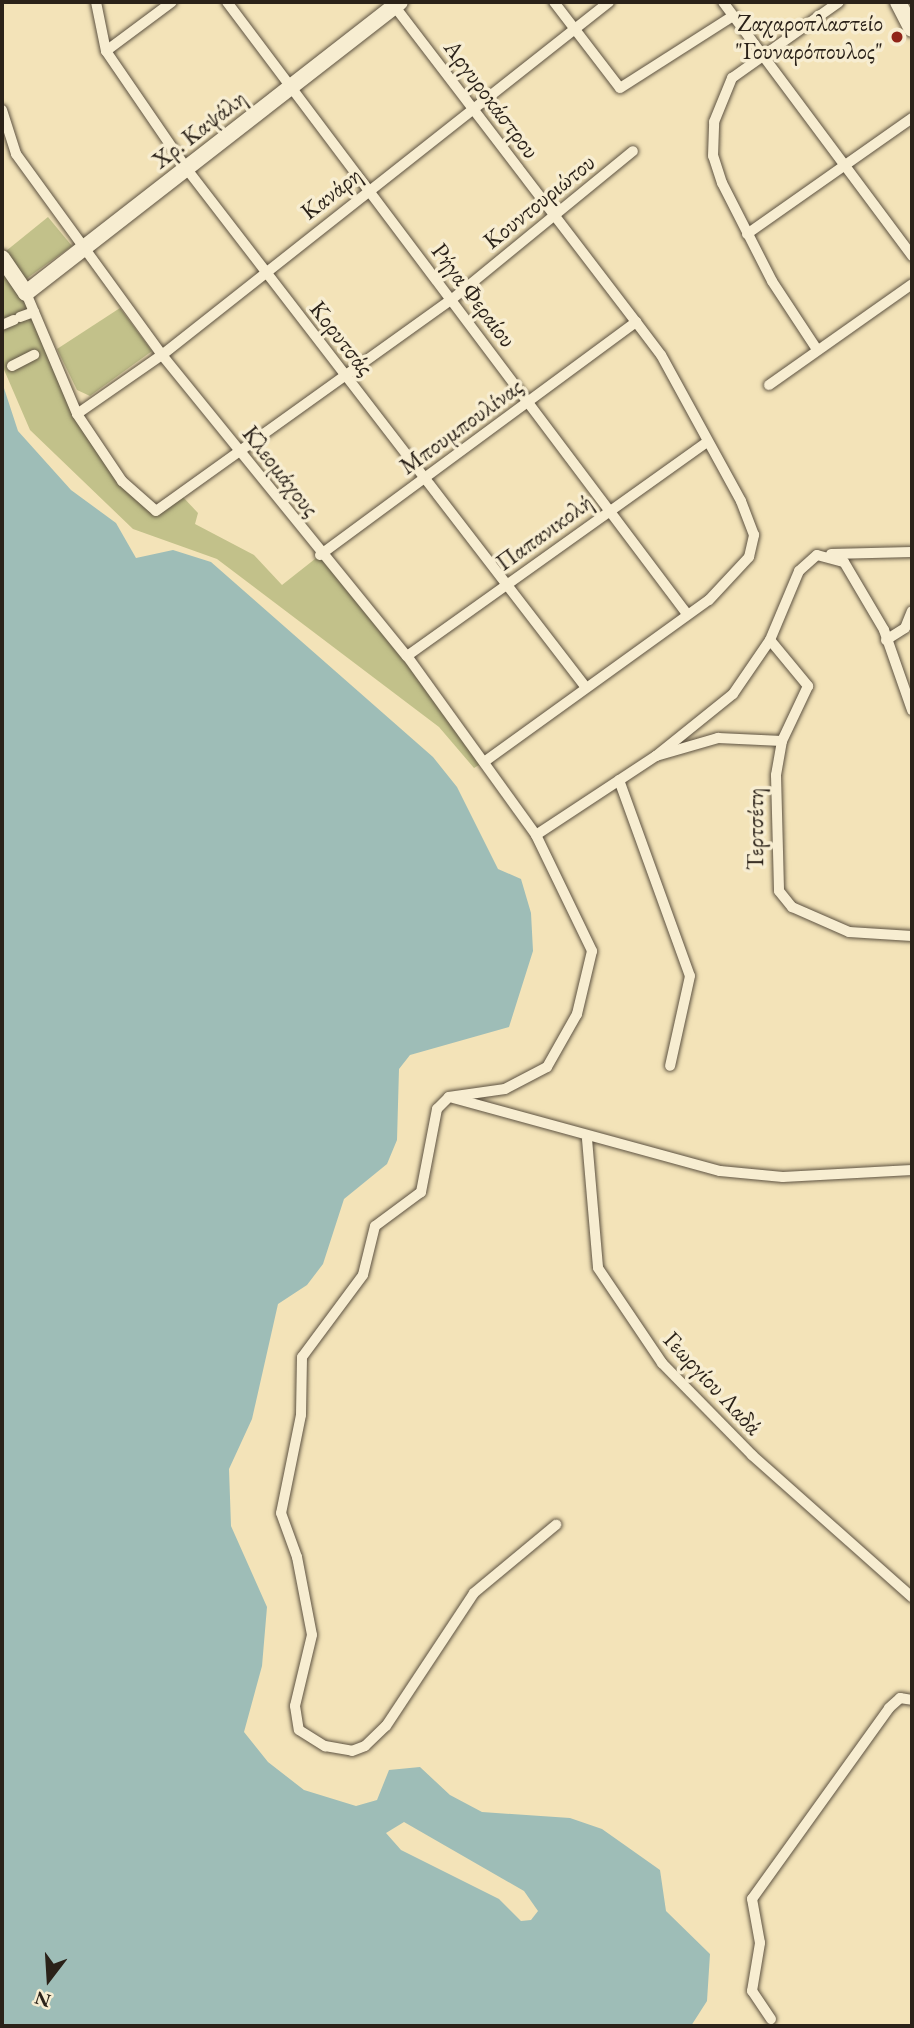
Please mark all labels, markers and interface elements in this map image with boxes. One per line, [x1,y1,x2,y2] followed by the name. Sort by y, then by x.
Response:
[735,9,883,65] place label: Ζαχαροπλαστείο "Γουναρόπουλος"
[889,29,905,45] marker: Ζαχαροπλαστείο "Γουναρόπουλος"
[438,34,546,164] street label: Αργυροκάστρου
[146,83,252,175] street label: Χρ. Καψάλη
[477,147,601,255] street label: Κουντουριώτου
[295,160,367,226] street label: Κανάρη
[426,237,522,353] street label: Ρήγα Φεραίου
[304,295,380,381] street label: Κορυτσάς
[394,372,528,480] street label: Μπουμπουλίνας
[236,420,326,522] street label: Κλεομάχους
[490,487,598,577] street label: Παπανικολή
[741,788,769,870] street label: Τερτσέτη
[658,1325,768,1441] street label: Γεωργίου Λαδά
[14,1944,84,2014] north arrow
[32,1985,54,2014] text: N

